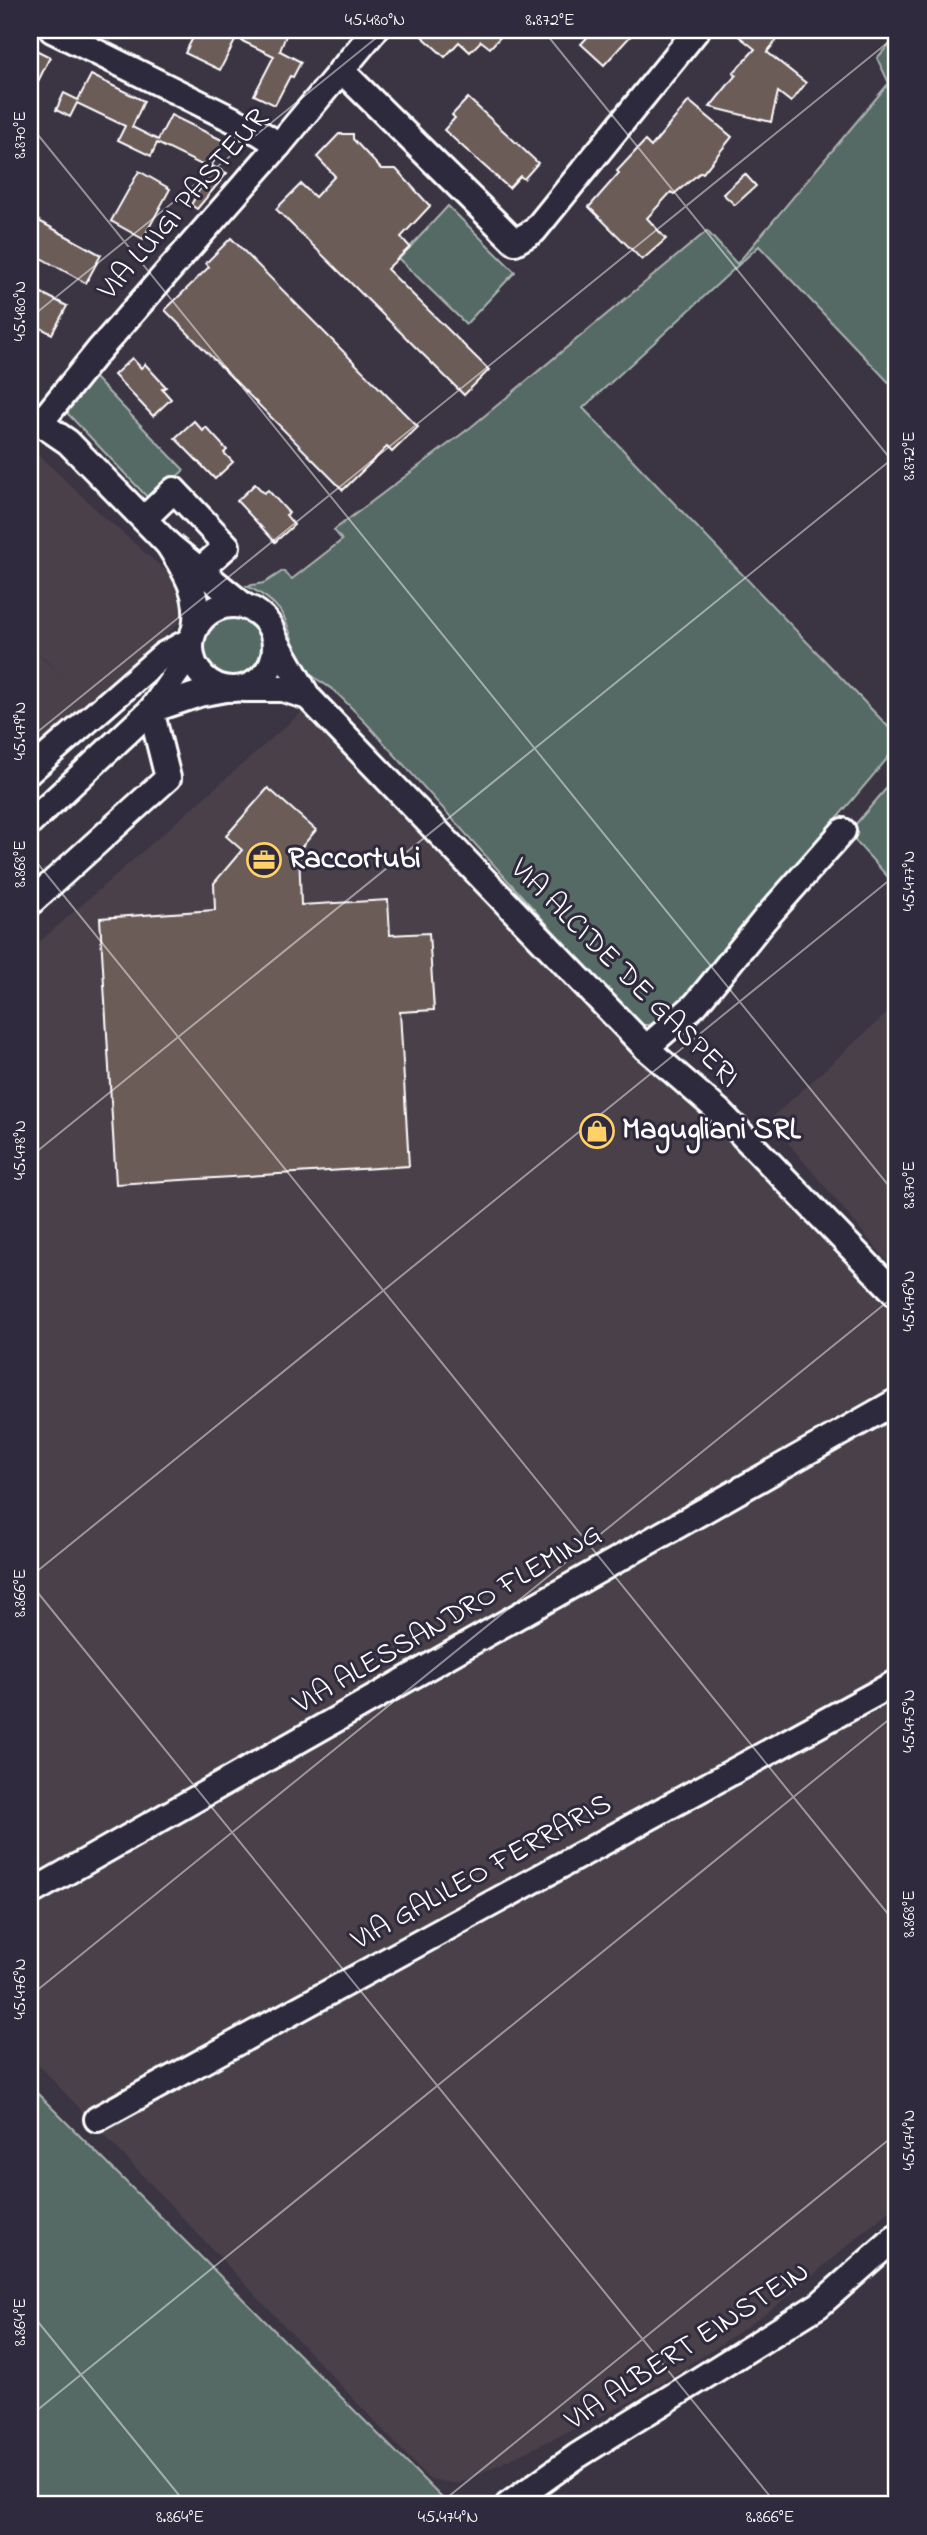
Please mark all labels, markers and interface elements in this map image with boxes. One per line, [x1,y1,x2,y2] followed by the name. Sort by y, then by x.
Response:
[345,8,405,34] text: 45.480°N
[525,8,575,34] text: 8.872°E
[87,99,280,311] street label: VIA LUIGI PASTEUR
[8,111,34,159] text: 8.870°E
[8,281,34,341] text: 45.480°N
[897,431,923,481] text: 8.872°E
[8,702,34,760] text: 45.479°N
[288,838,421,882] place label: Raccortubi
[8,840,34,888] text: 8.868°E
[245,841,283,879] office icon: Raccortubi
[498,848,749,1099] street label: VIA ALCIDE DE GASPERI
[897,851,923,911] text: 45.477°N
[622,1109,801,1154] place label: Magugliani SRL
[578,1112,616,1150] shop icon: Magugliani SRL
[8,1120,34,1180] text: 45.478°N
[897,1161,923,1209] text: 8.870°E
[897,1270,923,1332] text: 45.476°N
[285,1514,610,1727] street label: VIA ALESSANDRO FLEMING
[8,1569,34,1617] text: 8.866°E
[897,1689,923,1753] text: 45.475°N
[343,1783,620,1963] street label: VIA GALILEO FERRARIS
[897,1890,923,1938] text: 8.868°E
[8,1958,34,2020] text: 45.476°N
[897,2110,923,2170] text: 45.474°N
[556,2251,819,2443] street label: VIA ALBERT EINSTEIN
[8,2298,34,2346] text: 8.864°E
[156,2505,204,2531] text: 8.864°E
[418,2505,478,2531] text: 45.474°N
[746,2505,794,2531] text: 8.866°E

